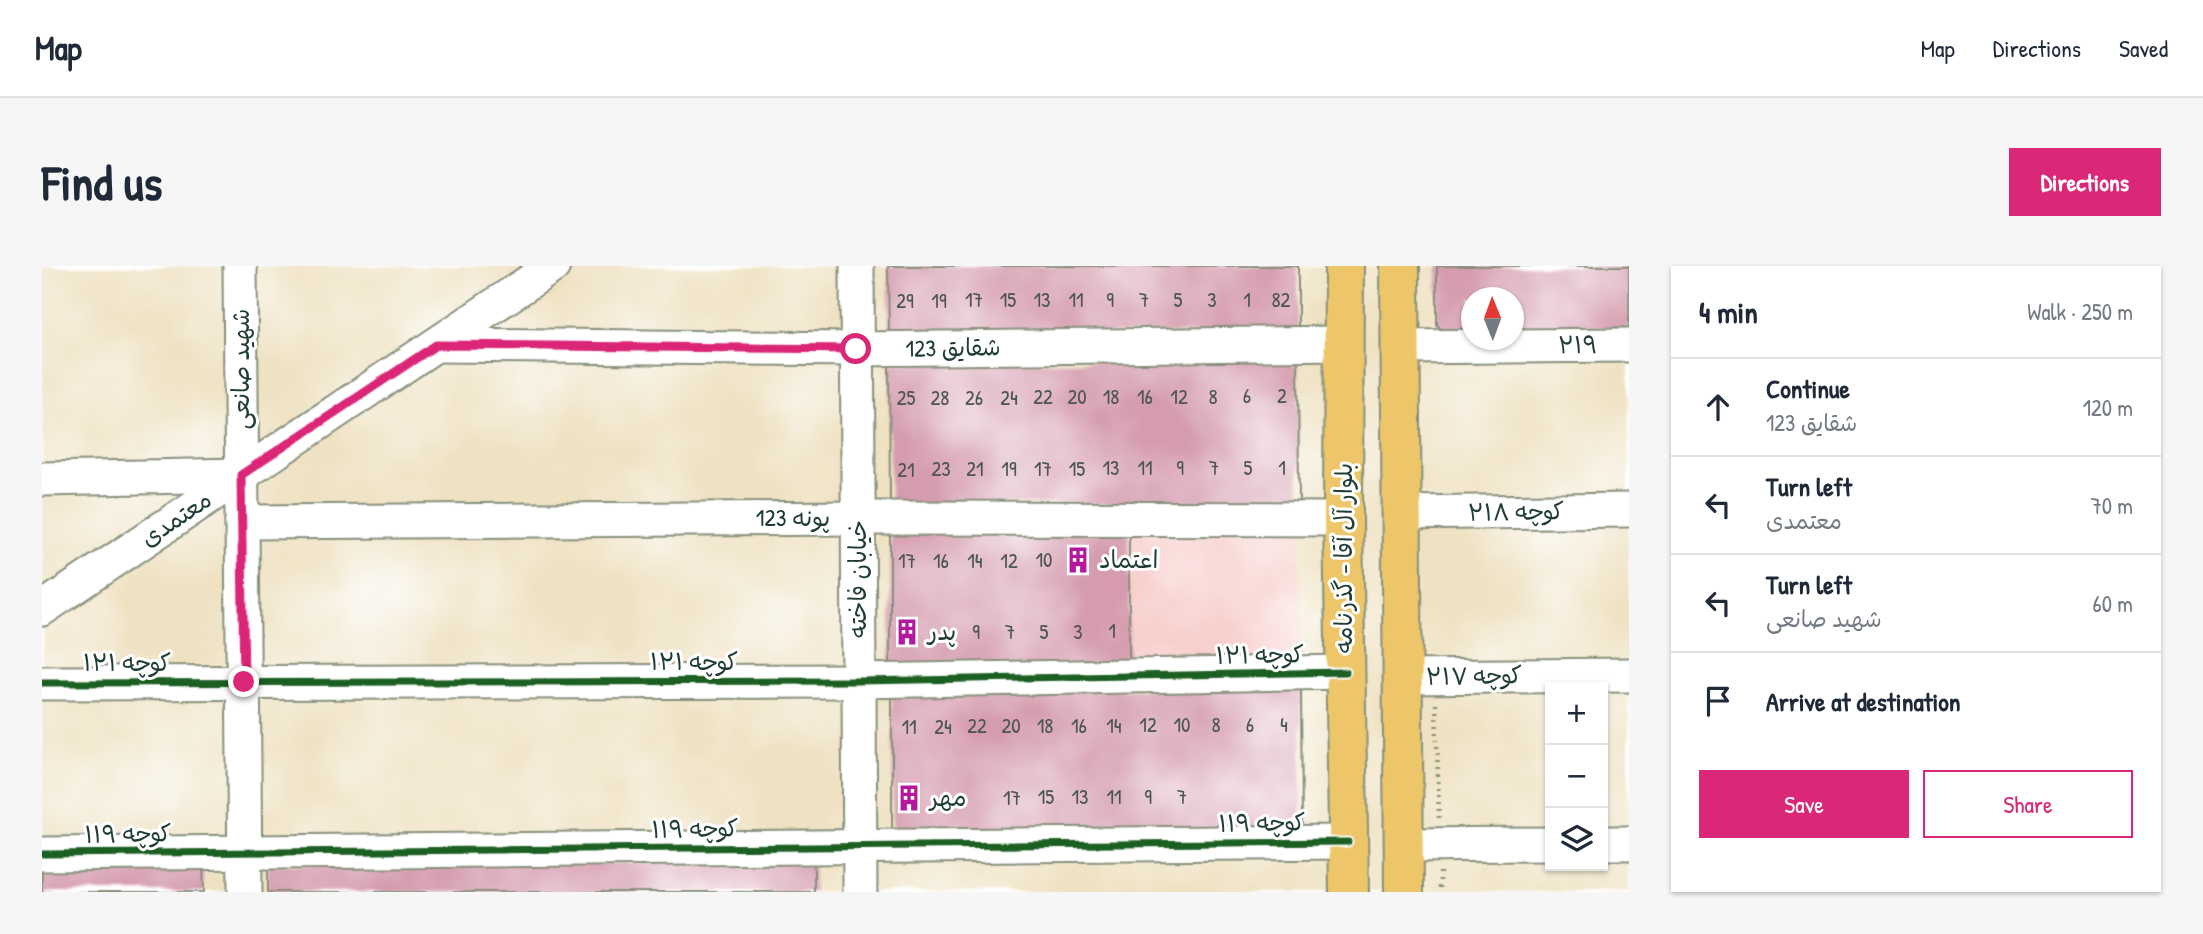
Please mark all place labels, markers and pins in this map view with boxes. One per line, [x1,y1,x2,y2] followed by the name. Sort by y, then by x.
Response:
[1099,543,1158,575] place label: اعتماد
[1063,545,1093,575] building icon: اعتماد
[926,615,956,647] place label: پدر
[892,617,922,647] building icon: پدر
[928,781,967,813] place label: مهر
[894,783,924,813] building icon: مهر

